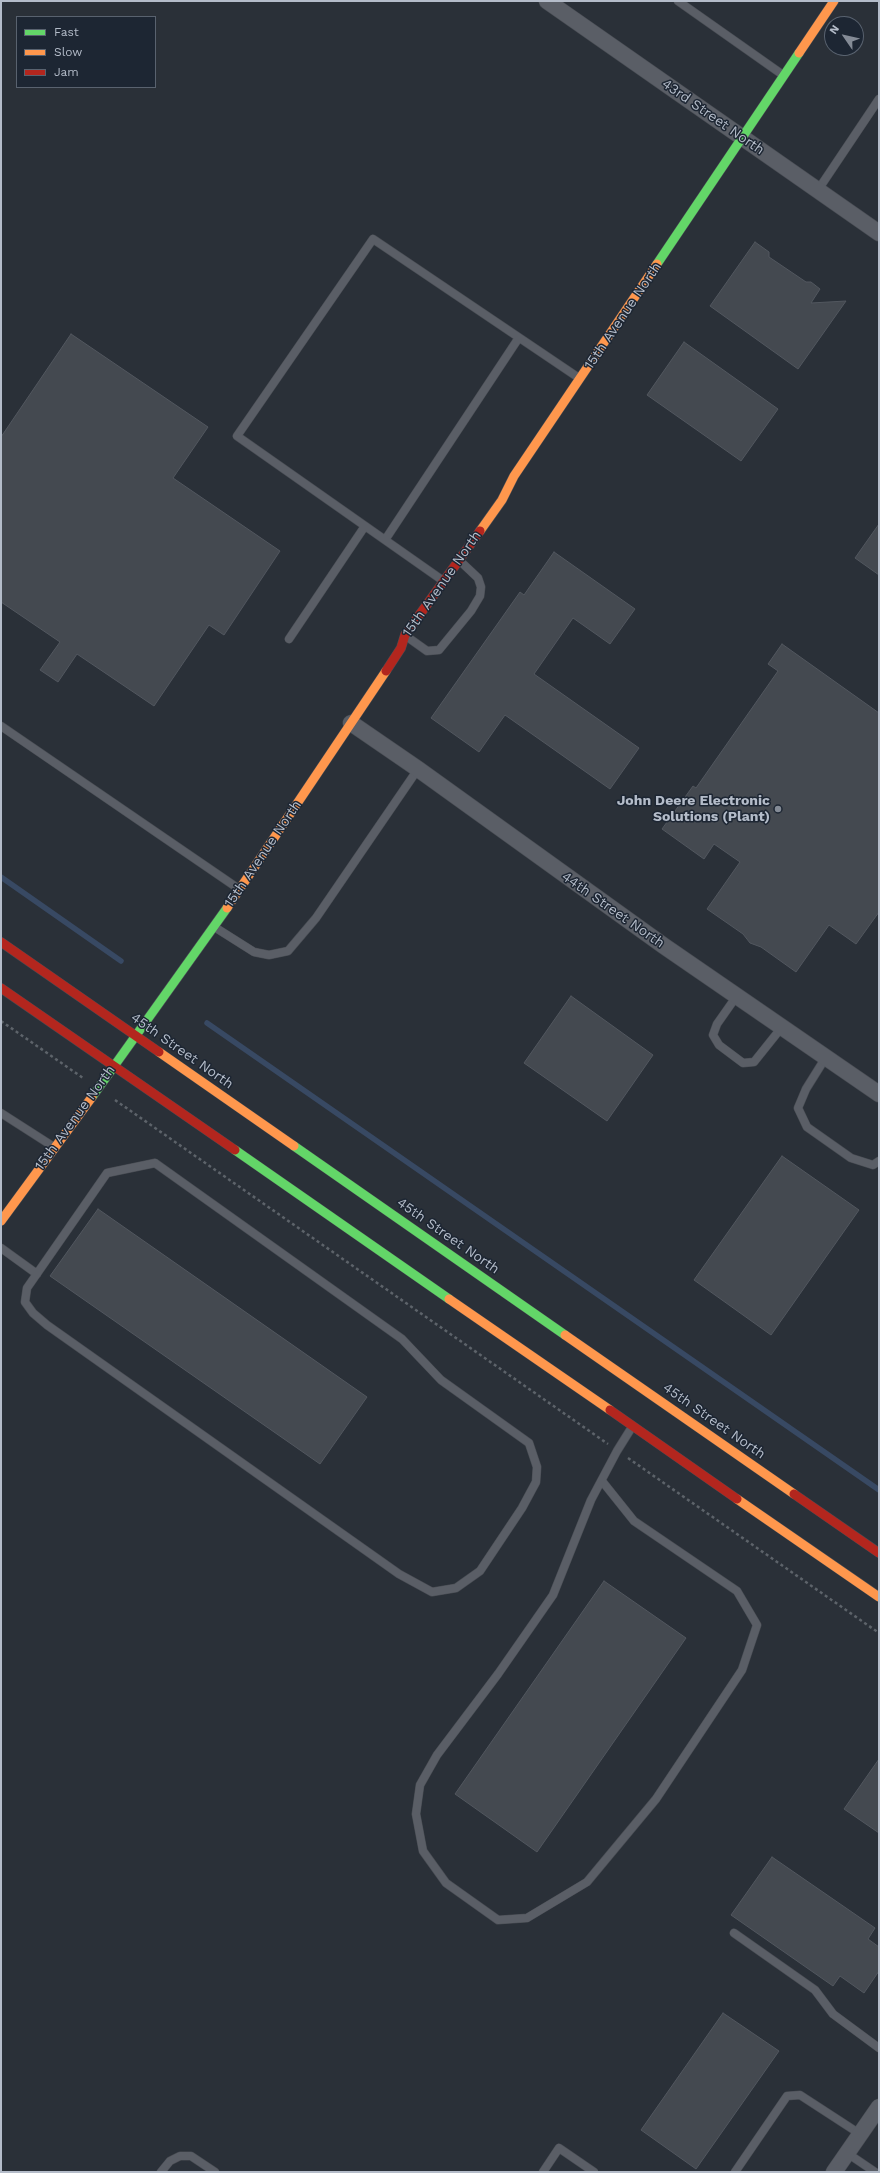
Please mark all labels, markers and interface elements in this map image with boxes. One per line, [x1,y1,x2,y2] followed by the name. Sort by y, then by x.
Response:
[16,16,156,88] legend
[824,16,864,56] north arrow
[827,23,842,37] text: N
[54,25,79,39] text: Fast
[54,45,82,59] text: Slow
[54,65,79,79] text: Jam
[659,75,767,159] street label: 43rd Street North
[581,259,665,373] street label: 15th Avenue North
[399,528,485,640] street label: 15th Avenue North
[617,793,770,826] place label: John Deere Electronic Solutions (Plant)
[221,797,305,911] street label: 15th Avenue North
[773,804,783,814] marker: John Deere Electronic Solutions (Plant)
[558,868,668,952] street label: 44th Street North
[127,1009,237,1093] street label: 45th Street North
[31,1062,119,1174] street label: 15th Avenue North
[393,1194,503,1278] street label: 45th Street North
[659,1379,769,1463] street label: 45th Street North

